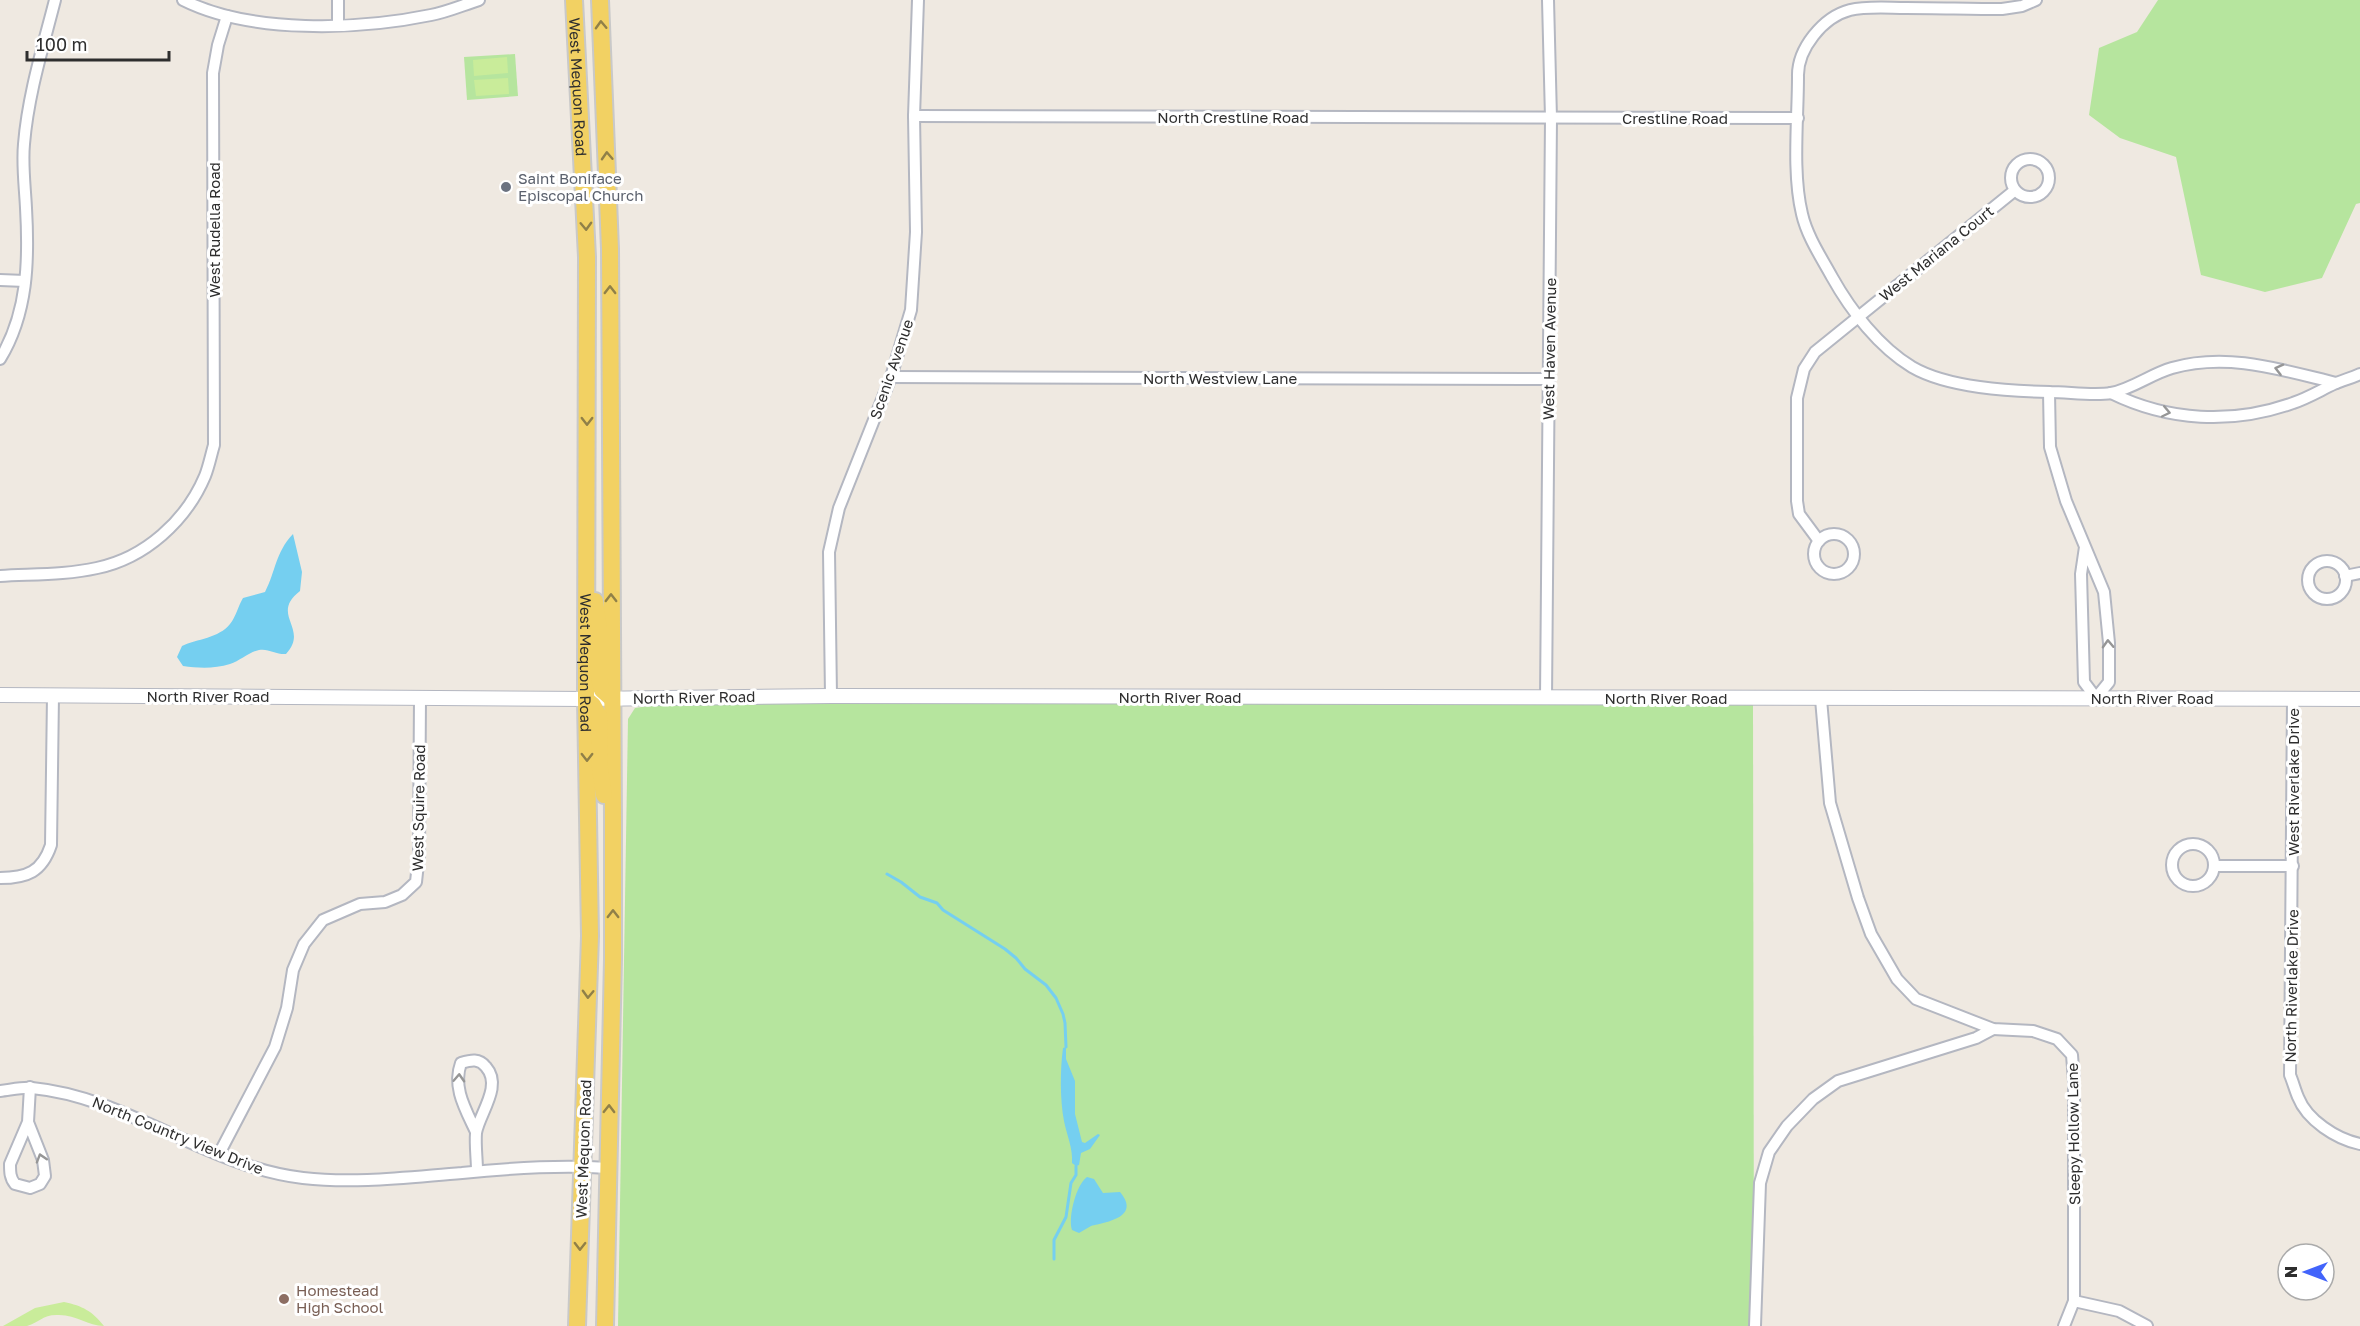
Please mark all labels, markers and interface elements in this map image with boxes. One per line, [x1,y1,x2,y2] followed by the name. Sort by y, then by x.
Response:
[566,17,591,157] street label: West Mequon Road
[594,21,607,30] one-way arrow
[27,24,170,62] scale bar
[36,33,87,55] text: 100 m
[1157,108,1309,126] street label: North Crestline Road
[1622,109,1728,127] street label: Crestline Road
[601,151,614,160] one-way arrow
[205,162,223,298] street label: West Rudella Road
[518,169,643,204] place label: Saint Boniface Episcopal Church
[499,180,513,194] marker: Saint Boniface Episcopal Church
[1875,201,1997,305] street label: West Mariana Court
[579,222,592,231] one-way arrow
[1539,277,1559,420] street label: West Haven Avenue
[604,285,616,294] one-way arrow
[865,316,917,421] street label: Scenic Avenue
[2274,363,2284,376] one-way arrow
[1143,369,1297,387] street label: North Westview Lane
[2160,405,2170,418] one-way arrow
[581,417,593,426] one-way arrow
[577,593,596,732] street label: West Mequon Road
[605,593,617,602] one-way arrow
[2102,640,2115,649] one-way arrow
[147,687,269,705] street label: North River Road
[632,687,756,707] street label: North River Road
[1119,688,1241,706] street label: North River Road
[1605,689,1727,707] street label: North River Road
[2091,689,2213,707] street label: North River Road
[2284,708,2302,856] street label: West Riverlake Drive
[408,744,428,872] street label: West Squire Road
[581,753,593,762] one-way arrow
[2281,909,2301,1063] street label: North Riverlake Drive
[607,910,619,919] one-way arrow
[582,990,594,999] one-way arrow
[2063,1062,2083,1205] street label: Sleepy Hollow Lane
[452,1073,465,1082] one-way arrow
[572,1079,594,1219] street label: West Mequon Road
[90,1092,266,1178] street label: North Country View Drive
[603,1105,616,1114] one-way arrow
[36,1153,48,1164] one-way arrow
[574,1241,587,1250] one-way arrow
[2276,1242,2336,1302] north arrow
[2281,1266,2301,1278] text: N
[296,1281,384,1316] place label: Homestead High School
[277,1292,291,1306] marker: Homestead High School

